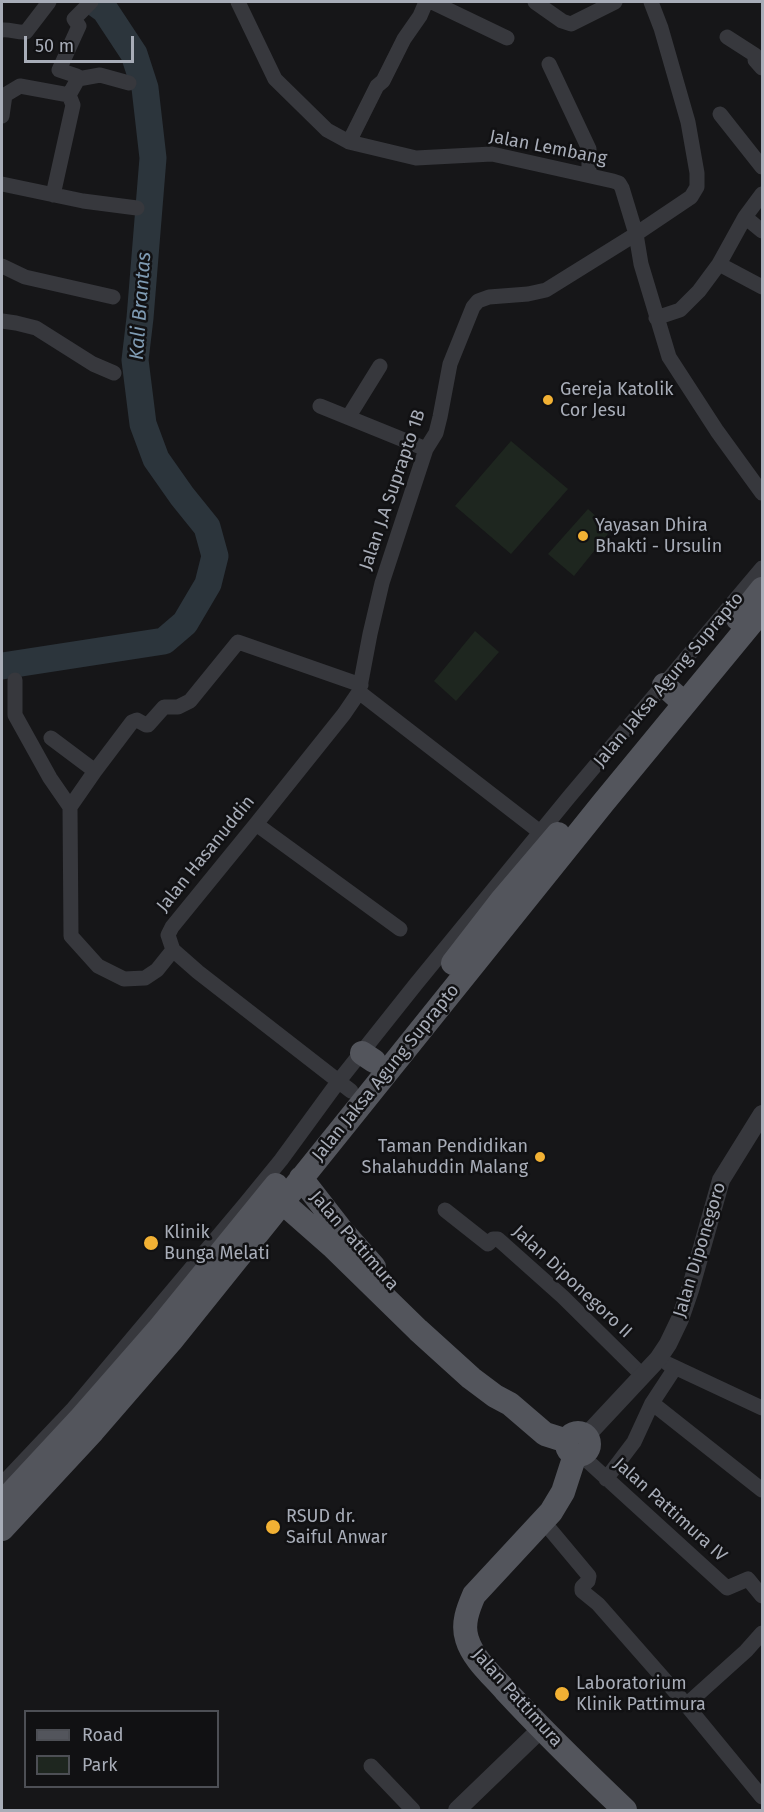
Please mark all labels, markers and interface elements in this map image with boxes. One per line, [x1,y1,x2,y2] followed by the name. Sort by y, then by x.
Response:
[27,24,136,62] scale bar
[35,35,74,57] text: 50 m
[487,126,609,170] street label: Jalan Lembang
[125,251,157,361] water label: Kali Brantas
[560,379,674,422] place label: Gereja Katolik Cor Jesu
[541,393,555,407] marker: Gereja Katolik Cor Jesu
[355,407,431,573] street label: Jalan J.A Suprapto 1B
[595,515,722,558] place label: Yayasan Dhira Bhakti - Ursulin
[576,529,590,543] marker: Yayasan Dhira Bhakti - Ursulin
[589,588,749,772] street label: Jalan Jaksa Agung Suprapto
[152,791,260,917] street label: Jalan Hasanuddin
[308,980,464,1166] street label: Jalan Jaksa Agung Suprapto
[362,1136,528,1178] place label: Taman Pendidikan Shalahuddin Malang
[533,1150,547,1164] marker: Taman Pendidikan Shalahuddin Malang
[669,1180,731,1320] street label: Jalan Diponegoro
[305,1187,403,1295] street label: Jalan Pattimura
[508,1221,636,1343] street label: Jalan Diponegoro II
[164,1222,270,1264] place label: Klinik Bunga Melati
[142,1234,160,1252] marker: Klinik Bunga Melati
[609,1454,731,1566] street label: Jalan Pattimura IV
[286,1506,388,1549] place label: RSUD dr. Saiful Anwar
[264,1518,282,1536] marker: RSUD dr. Saiful Anwar
[467,1644,567,1752] street label: Jalan Pattimura
[576,1673,706,1716] place label: Laboratorium Klinik Pattimura
[553,1685,571,1703] marker: Laboratorium Klinik Pattimura
[24,1710,219,1788] legend
[82,1724,124,1746] text: Road
[82,1754,117,1776] text: Park

